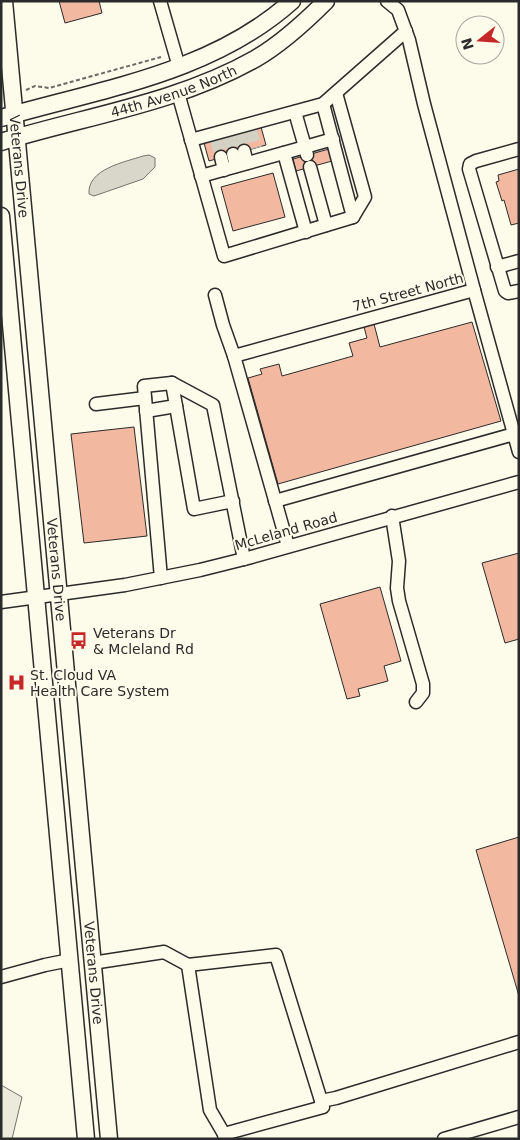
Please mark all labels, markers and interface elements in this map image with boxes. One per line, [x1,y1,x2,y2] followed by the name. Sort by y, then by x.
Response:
[455,15,505,65] north arrow
[458,36,477,52] text: N
[109,62,239,120] street label: 44th Avenue North
[7,114,32,219] street label: Veterans Drive
[351,270,465,314] street label: 7th Street North
[233,509,339,553] street label: McLeland Road
[44,517,69,622] street label: Veterans Drive
[93,625,194,657] place label: Veterans Dr & Mcleland Rd
[69,631,89,651] bus stop icon: Veterans Dr & Mcleland Rd
[30,667,170,699] place label: St. Cloud VA Health Care System
[6,673,26,693] hospital icon: St. Cloud VA Health Care System
[81,921,106,1025] street label: Veterans Drive

